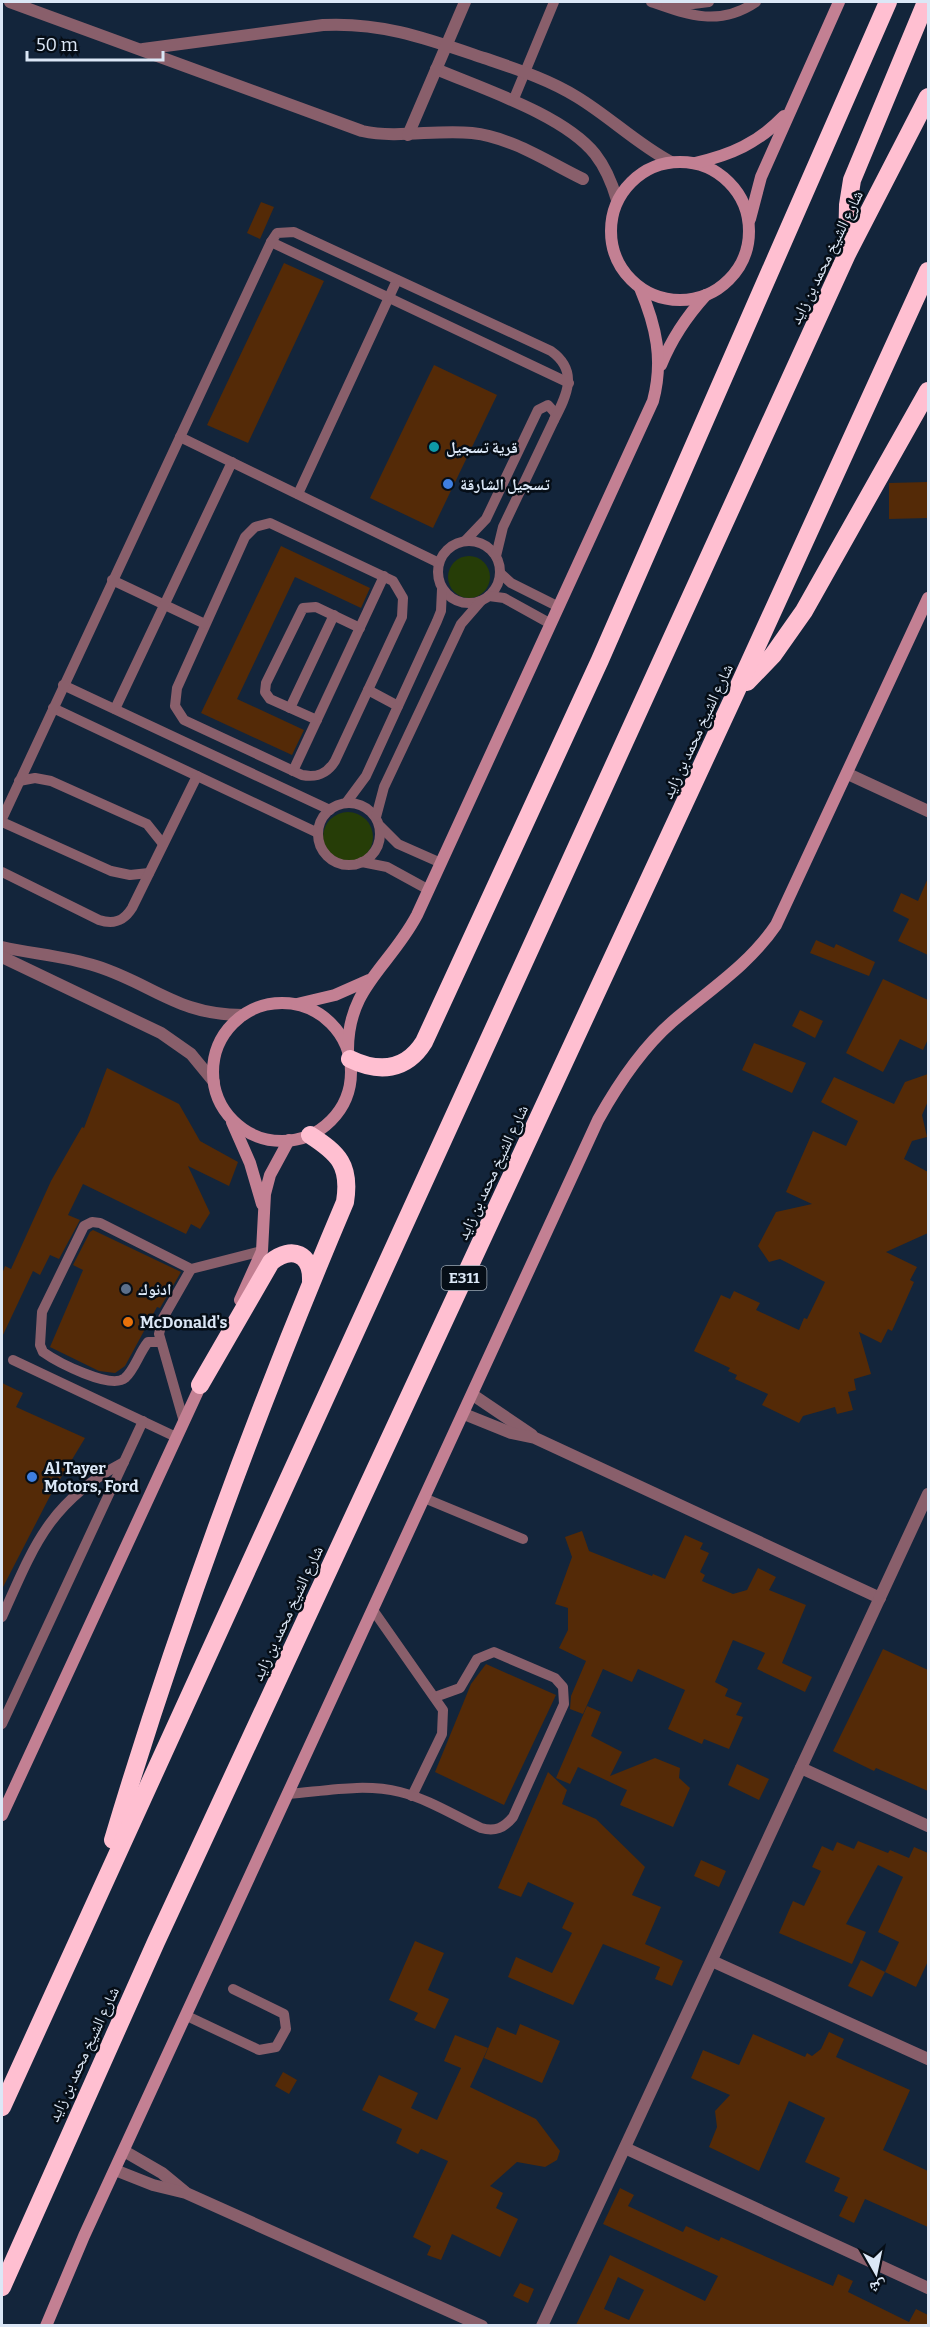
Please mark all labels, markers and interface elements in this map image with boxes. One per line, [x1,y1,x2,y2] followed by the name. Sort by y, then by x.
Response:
[27,24,164,62] scale bar
[36,34,78,56] text: 50 m
[786,187,868,328] street label: شارع الشيخ محمد بن زايد
[446,438,518,457] place label: قرية تسجيل
[427,440,441,454] marker: قرية تسجيل
[460,475,550,494] place label: تسجيل الشارقة
[441,477,455,491] marker: تسجيل الشارقة
[658,661,738,802] street label: شارع الشيخ محمد بن زايد
[453,1102,533,1243] street label: شارع الشيخ محمد بن زايد
[442,1266,486,1290] road number: E311
[138,1280,172,1299] place label: ادنوك
[119,1282,133,1296] marker: ادنوك
[140,1313,227,1332] place label: McDonald's
[121,1315,135,1329] marker: McDonald's
[44,1459,139,1496] place label: Al Tayer Motors, Ford
[25,1470,39,1484] marker: Al Tayer Motors, Ford
[248,1543,328,1684] street label: شارع الشيخ محمد بن زايد
[44,1984,124,2125] street label: شارع الشيخ محمد بن زايد
[846,2243,906,2303] north arrow
[868,2277,888,2298] text: ش

